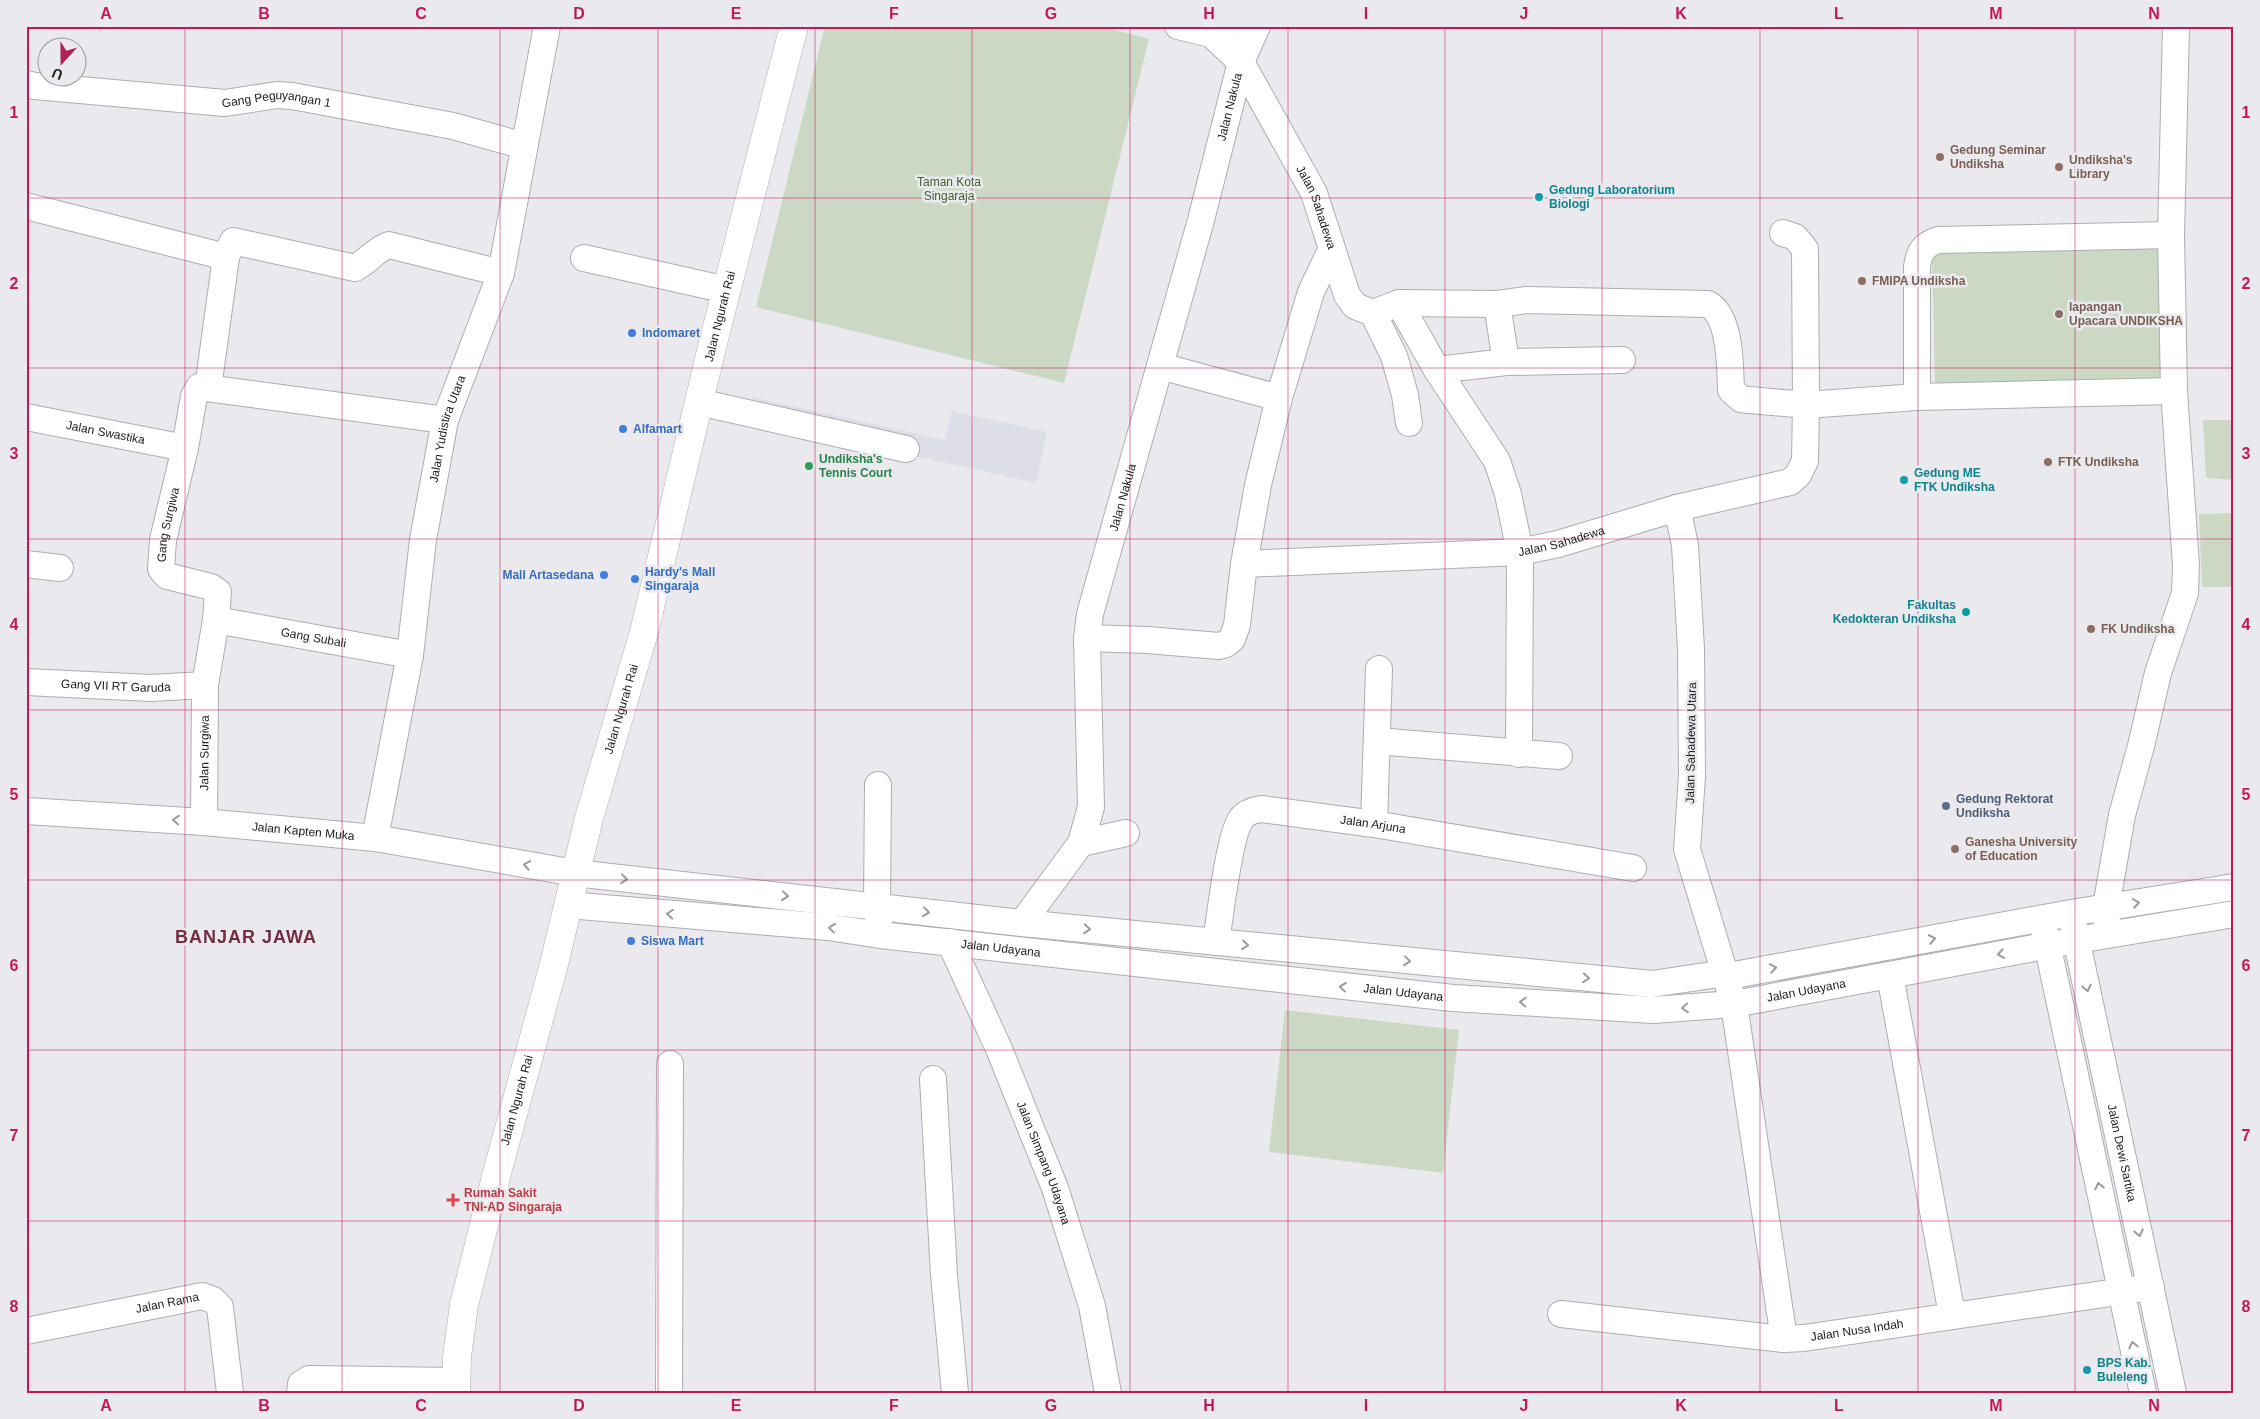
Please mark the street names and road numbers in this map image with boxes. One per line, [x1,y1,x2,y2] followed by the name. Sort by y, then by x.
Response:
[1214,71,1245,142] street label: Jalan Nakula
[221,88,332,110] street label: Gang Peguyangan 1
[1293,163,1339,251] street label: Jalan Sahadewa
[702,270,738,363] street label: Jalan Ngurah Rai
[427,373,468,484] street label: Jalan Yudistira Utara
[65,418,146,447] street label: Jalan Swastika
[1107,462,1139,533] street label: Jalan Nakula
[154,486,182,563] street label: Gang Surgiwa
[1517,523,1607,559] street label: Jalan Sahadewa
[280,625,347,650] street label: Gang Subali
[601,662,641,755] street label: Jalan Ngurah Rai
[61,677,171,695] street label: Gang VII RT Garuda
[1683,682,1699,804] street label: Jalan Sahadewa Utara
[197,715,212,791] street label: Jalan Surgiwa
[1339,813,1407,836] street label: Jalan Arjuna
[251,820,355,843] street label: Jalan Kapten Muka
[960,937,1042,960] street label: Jalan Udayana
[1765,976,1847,1005] street label: Jalan Udayana
[1363,981,1444,1004] street label: Jalan Udayana
[498,1054,536,1147] street label: Jalan Ngurah Rai
[1014,1099,1073,1227] street label: Jalan Simpang Udayana
[2105,1103,2139,1203] street label: Jalan Dewi Sartika
[134,1290,200,1316] street label: Jalan Rama
[1810,1316,1904,1344] street label: Jalan Nusa Indah

